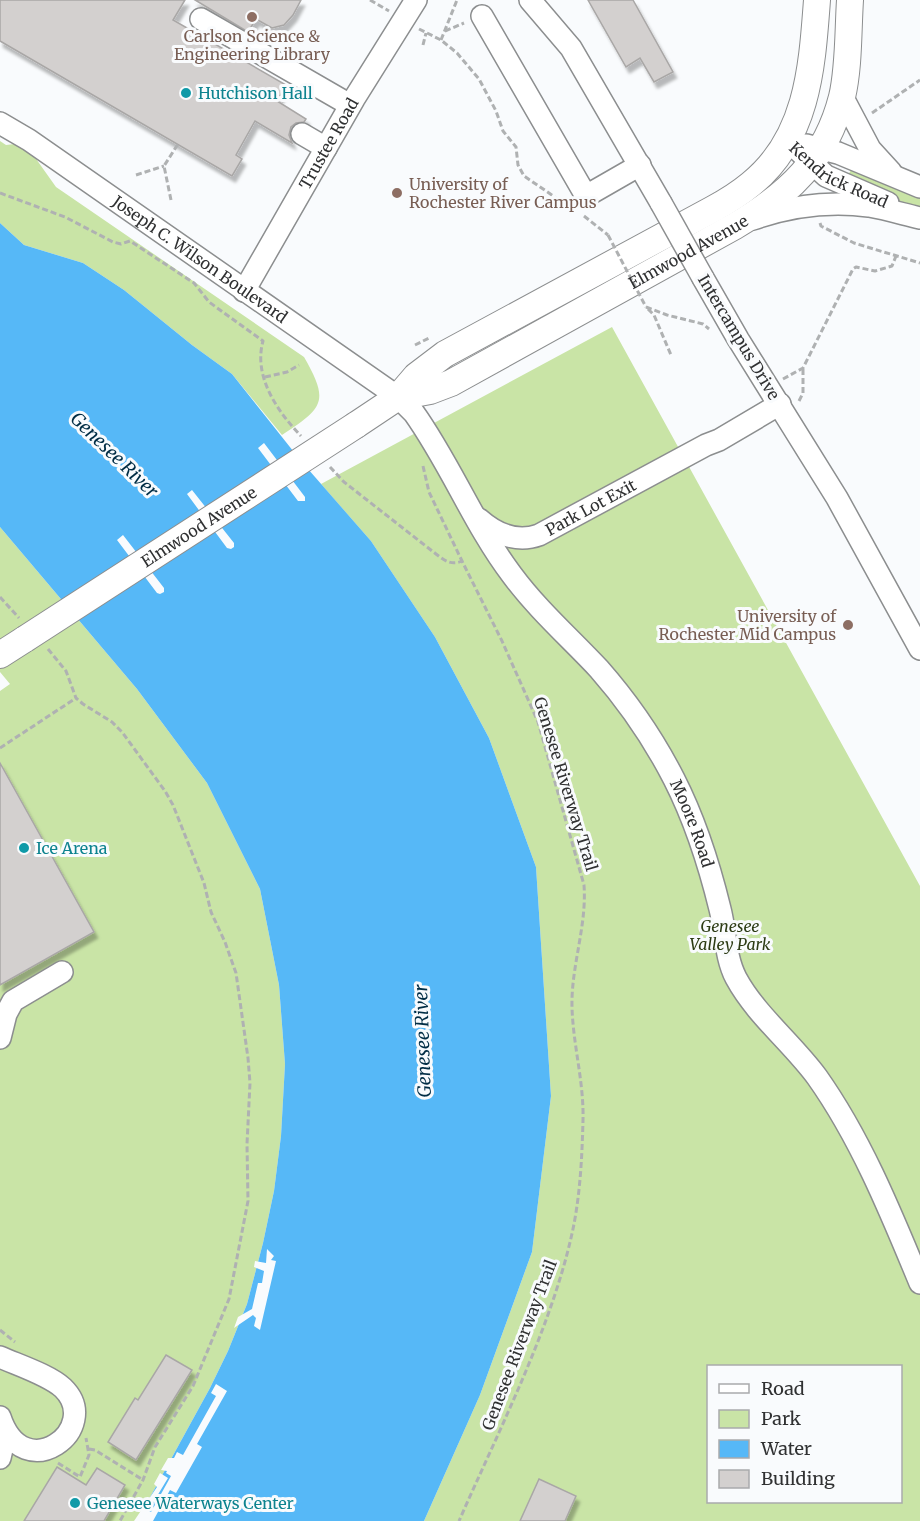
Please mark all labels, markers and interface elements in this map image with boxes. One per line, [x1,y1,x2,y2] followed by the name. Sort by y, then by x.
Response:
[245,10,259,24] marker: Carlson Science & Engineering Library
[174,26,331,64] place label: Carlson Science & Engineering Library
[198,83,313,103] place label: Hutchison Hall
[179,86,193,100] marker: Hutchison Hall
[295,94,363,193] street label: Trustee Road
[785,137,892,212] street label: Kendrick Road
[409,174,597,212] place label: University of Rochester River Campus
[390,186,404,200] marker: University of Rochester River Campus
[108,191,292,327] street label: Joseph C. Wilson Boulevard
[625,211,752,293] street label: Elmwood Avenue
[694,271,784,403] street label: Intercampus Drive
[66,407,163,503] water label: Genesee River
[542,474,640,540] street label: Park Lot Exit
[137,482,260,571] street label: Elmwood Avenue
[658,606,837,644] place label: University of Rochester Mid Campus
[841,618,855,632] marker: University of Rochester Mid Campus
[530,695,602,873] street label: Genesee Riverway Trail
[666,776,718,870] street label: Moore Road
[36,838,108,858] place label: Ice Arena
[17,841,31,855] marker: Ice Arena
[690,916,771,954] park label: Genesee Valley Park
[409,983,436,1098] water label: Genesee River
[477,1257,561,1433] street label: Genesee Riverway Trail
[707,1365,902,1503] legend
[761,1377,805,1400] text: Road
[761,1407,802,1430] text: Park
[760,1437,812,1460] text: Water
[761,1467,835,1490] text: Building
[87,1493,294,1513] place label: Genesee Waterways Center
[68,1496,82,1510] marker: Genesee Waterways Center

